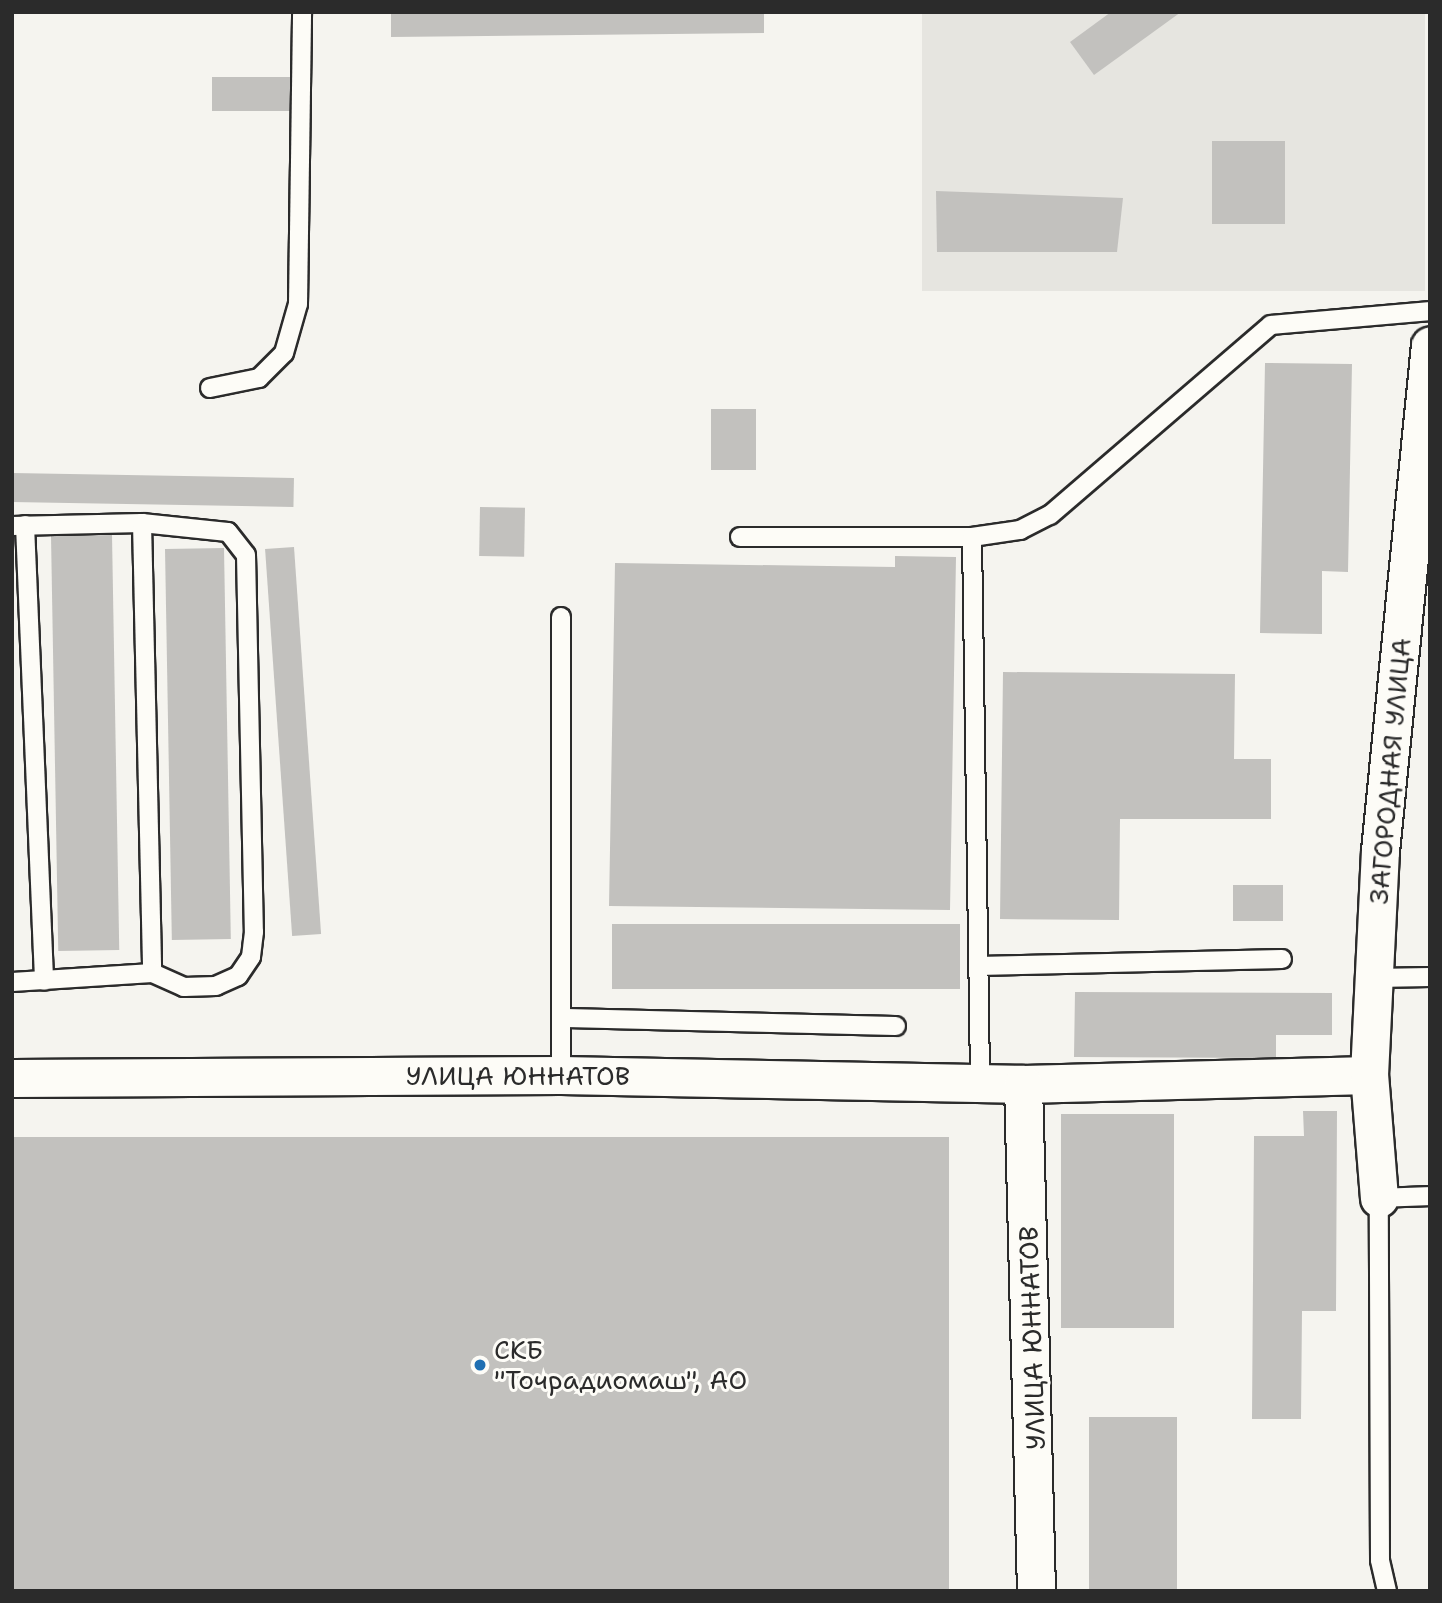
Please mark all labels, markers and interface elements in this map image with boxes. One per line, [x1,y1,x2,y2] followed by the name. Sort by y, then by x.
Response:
[1363,637,1417,905] street label: ЗАГОРОДНАЯ УЛИЦА
[406,1060,630,1092] street label: УЛИЦА ЮННАТОВ
[1012,1225,1052,1451] street label: УЛИЦА ЮННАТОВ
[494,1334,747,1396] place label: СКБ "Точрадиомаш", АО
[472,1357,488,1373] marker: СКБ "Точрадиомаш", АО

